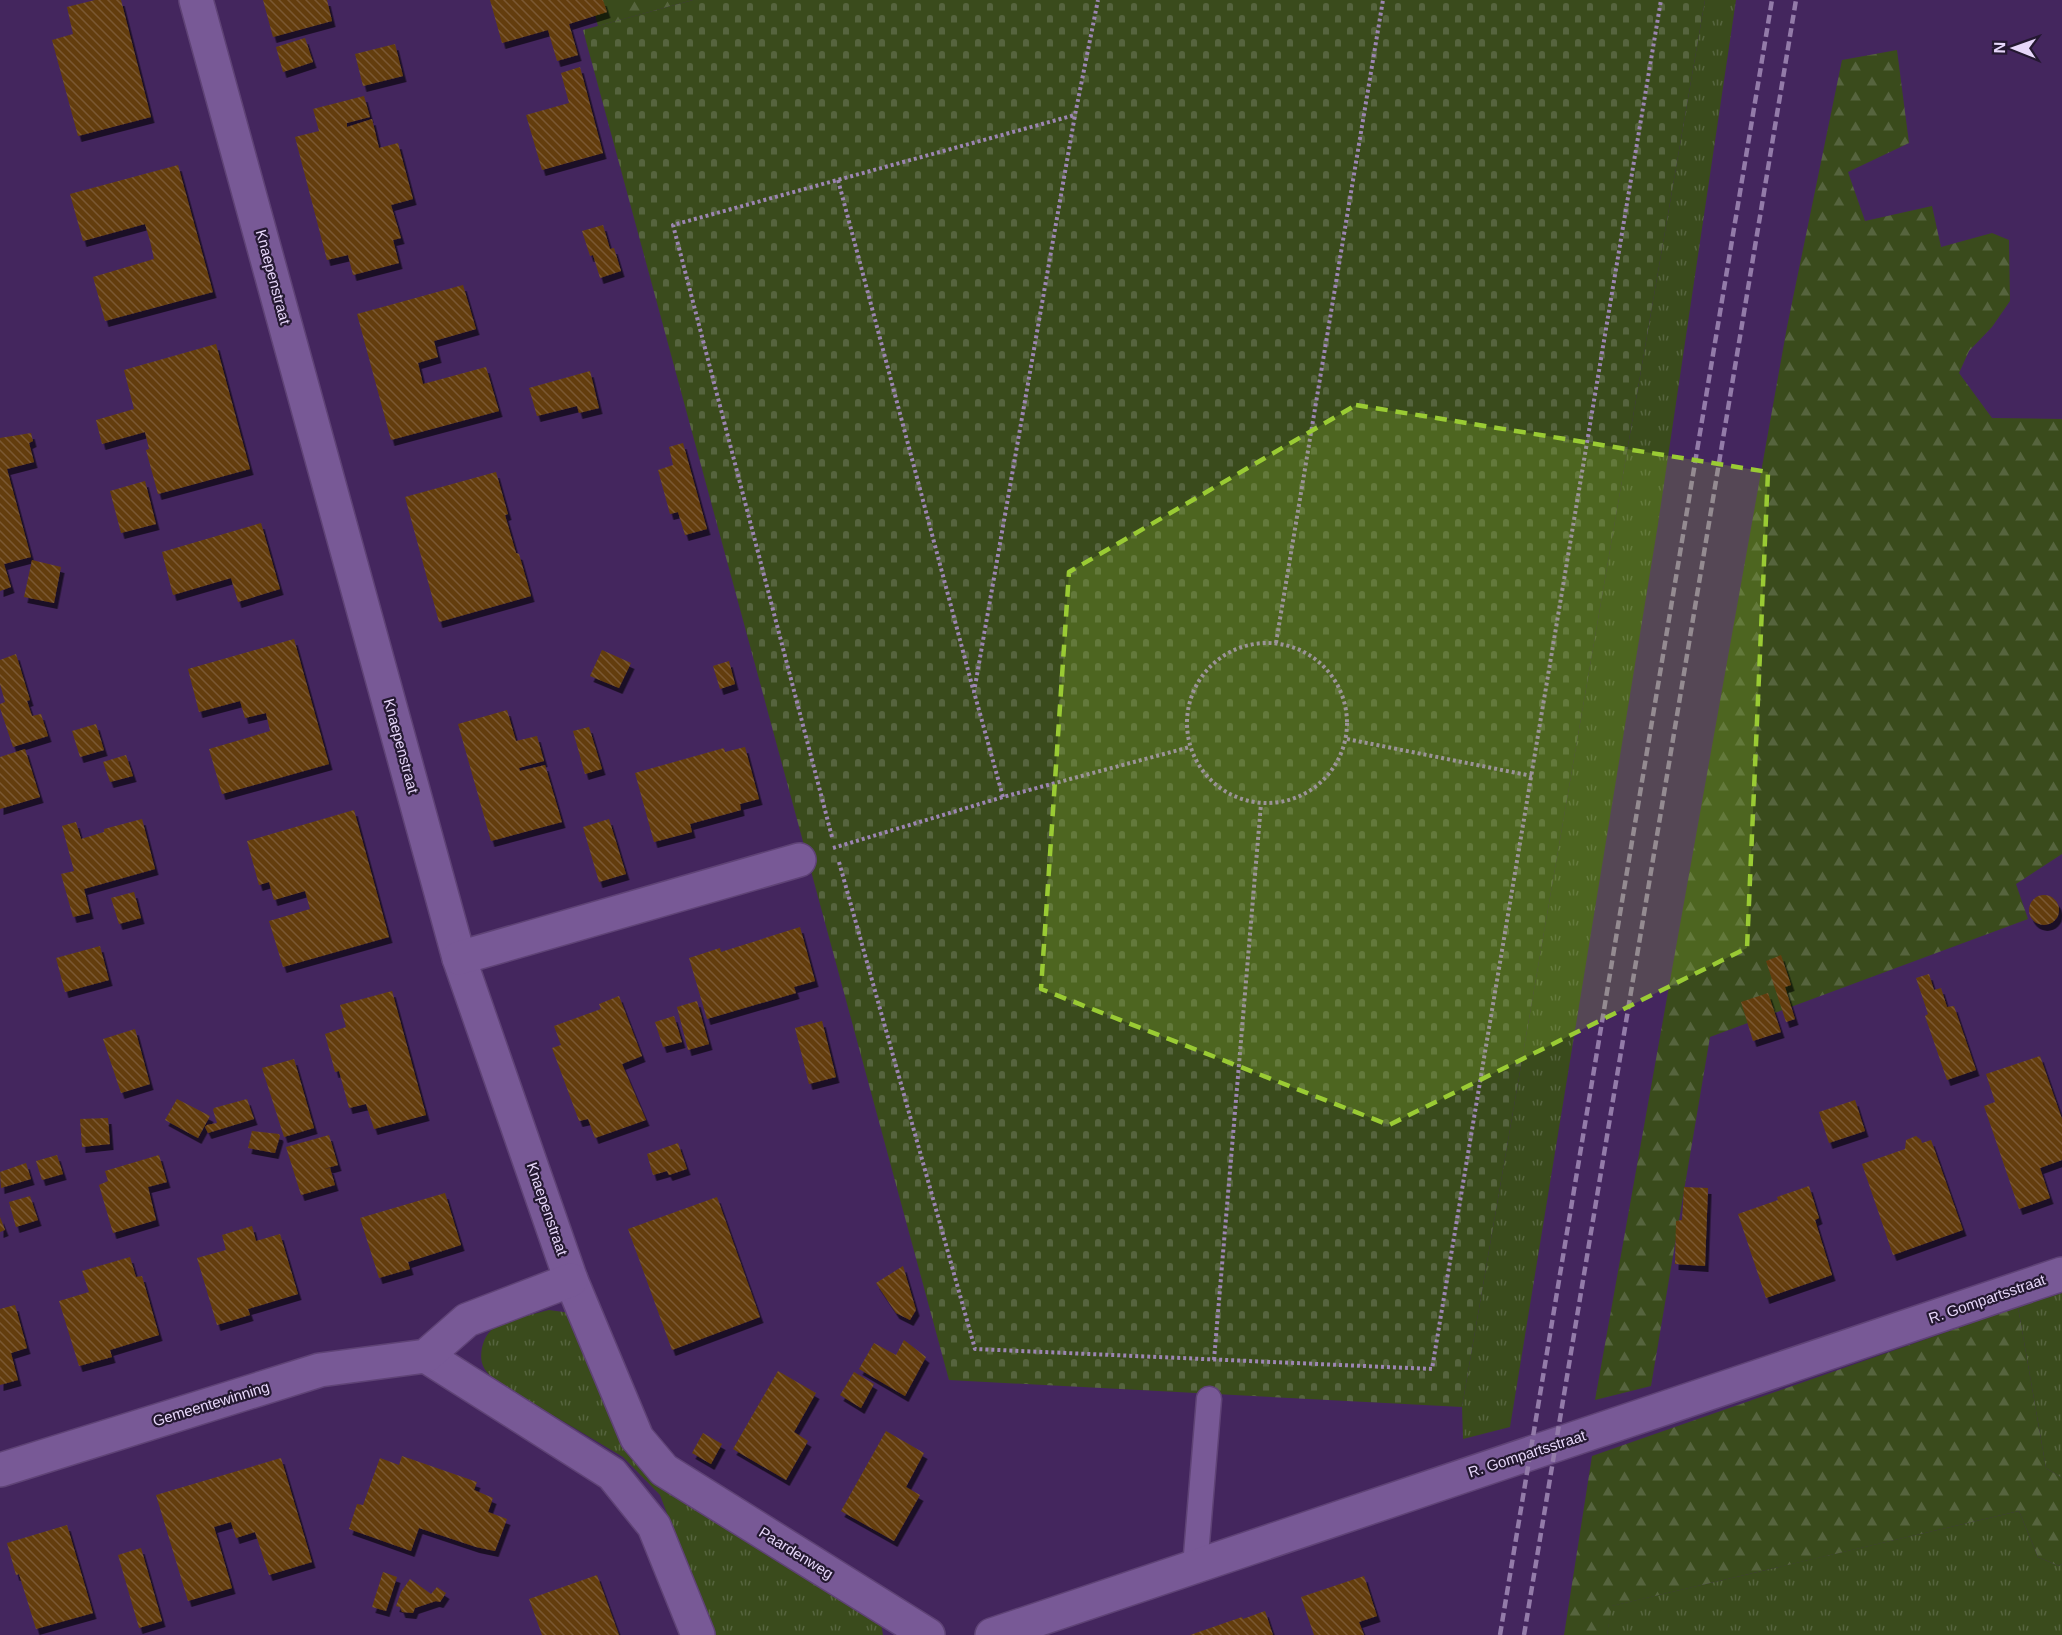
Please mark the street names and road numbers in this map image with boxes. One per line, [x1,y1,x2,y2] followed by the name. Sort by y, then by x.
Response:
[253,228,295,327] street label: Knaepenstraat
[381,697,423,796] street label: Knaepenstraat
[524,1160,572,1259] street label: Knaepenstraat
[1926,1270,2048,1327] street label: R. Gompartsstraat
[151,1378,271,1429] street label: Gemeentewinning
[1466,1426,1589,1481] street label: R. Gompartsstraat
[756,1523,836,1582] street label: Paardenweg

